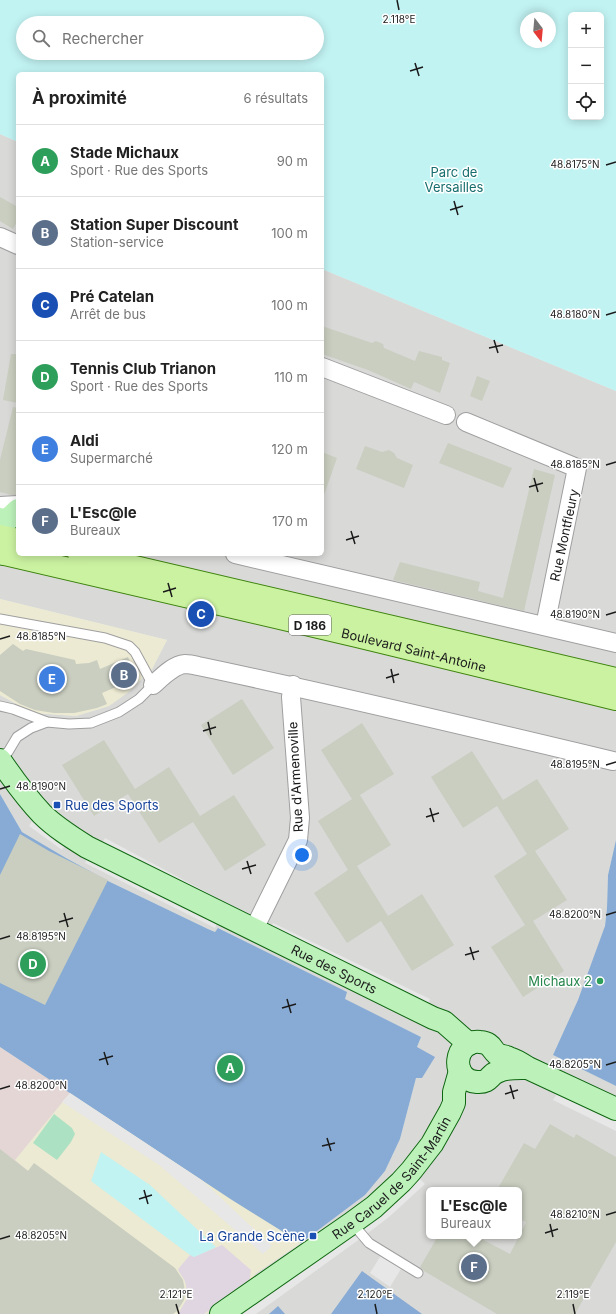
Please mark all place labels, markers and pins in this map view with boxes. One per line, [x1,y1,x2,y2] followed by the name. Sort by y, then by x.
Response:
[188,599,214,629] pin: C
[111,660,137,690] pin: B
[39,664,65,694] pin: E
[65,797,159,813] place label: Rue des Sports
[52,800,62,810] marker: Rue des Sports
[20,949,46,979] pin: D
[528,973,592,989] place label: Michaux 2
[595,976,605,986] marker: Michaux 2
[217,1053,243,1083] pin: A
[199,1228,305,1244] place label: La Grande Scène
[308,1231,318,1241] marker: La Grande Scène
[461,1252,487,1282] pin: F

